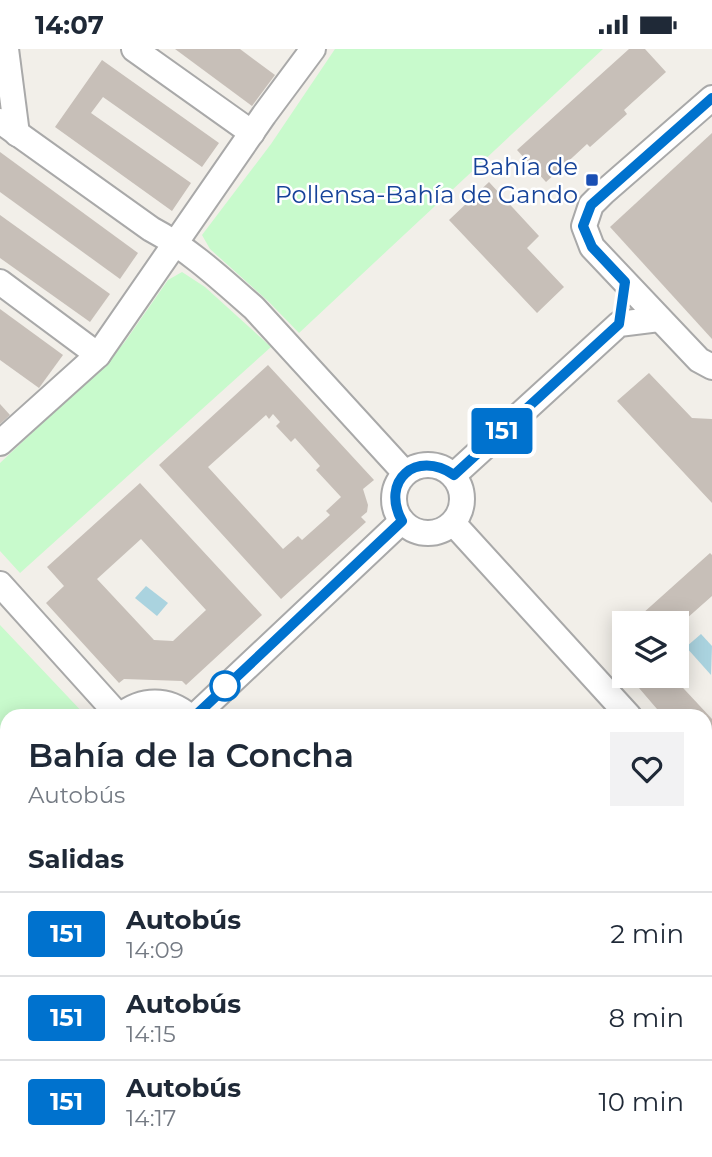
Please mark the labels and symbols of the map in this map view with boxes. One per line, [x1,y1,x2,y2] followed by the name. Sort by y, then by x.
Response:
[275,152,578,209] place label: Bahía de Pollensa-Bahía de Gando
[584,172,600,188] marker: Bahía de Pollensa-Bahía de Gando
[462,408,542,454] line badge: 151
[210,671,240,701] unlabelled marker

